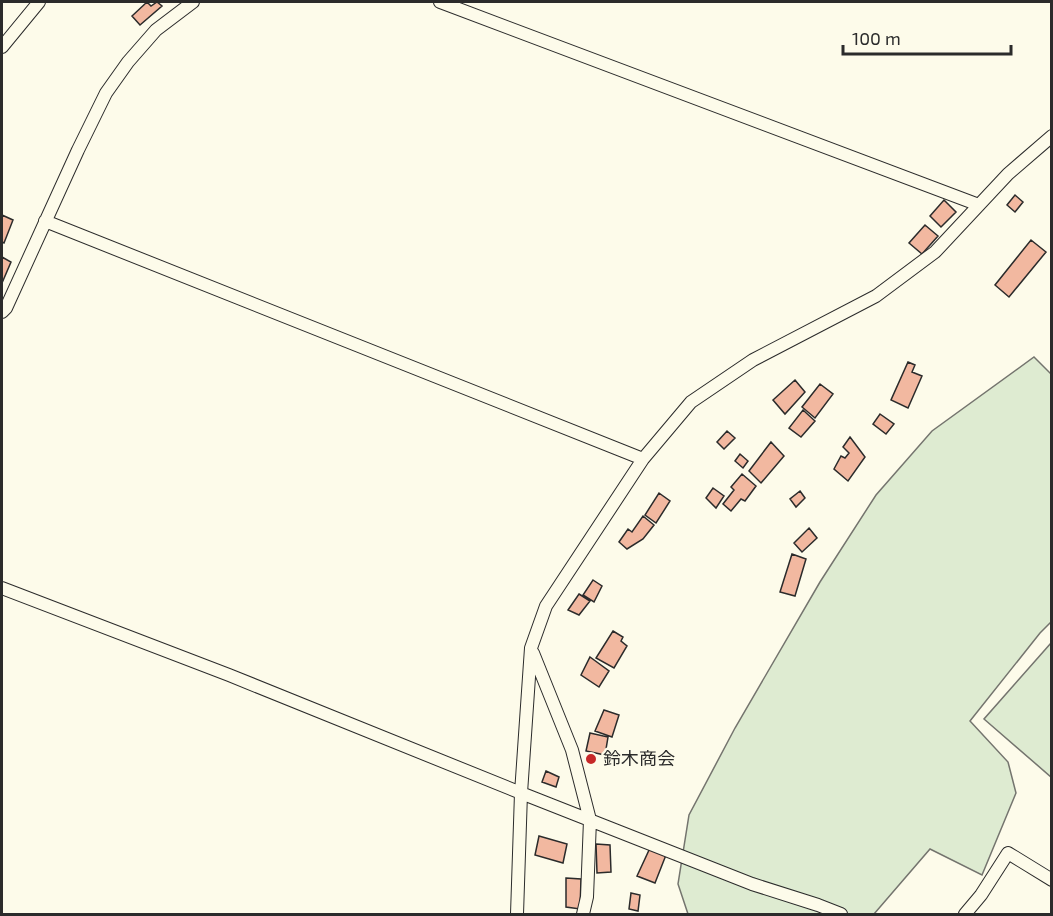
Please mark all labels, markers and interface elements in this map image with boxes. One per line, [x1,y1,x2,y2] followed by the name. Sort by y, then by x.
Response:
[843,18,1011,56] scale bar
[852,27,901,49] text: 100 m
[603,747,675,769] place label: 鈴木商会
[584,752,598,766] marker: 鈴木商会

